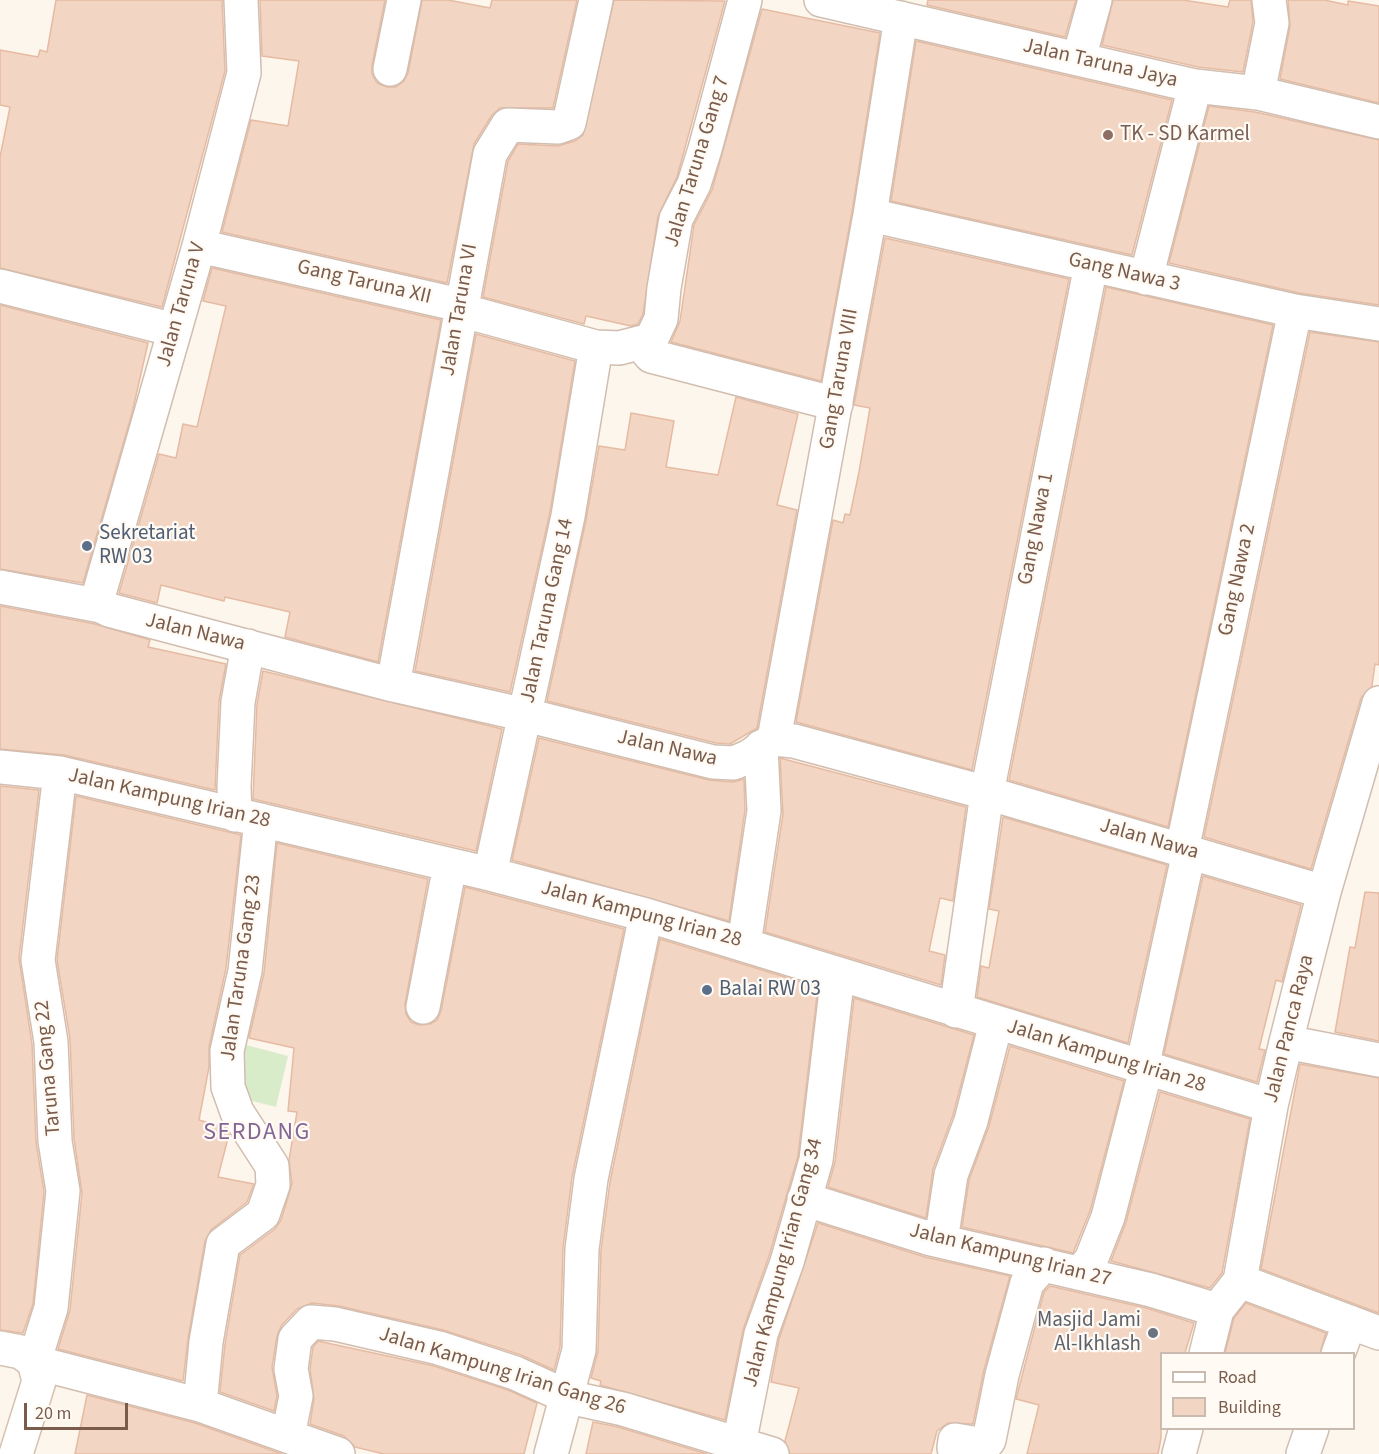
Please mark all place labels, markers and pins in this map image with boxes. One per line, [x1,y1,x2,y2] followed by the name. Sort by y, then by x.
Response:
[1120,122,1250,148] place label: TK - SD Karmel
[1101,128,1115,142] marker: TK - SD Karmel
[99,521,195,571] place label: Sekretariat RW 03
[80,539,94,553] marker: Sekretariat RW 03
[719,977,821,1003] place label: Balai RW 03
[700,983,714,997] marker: Balai RW 03
[1037,1308,1141,1358] place label: Masjid Jami Al-Ikhlash
[1146,1326,1160,1340] marker: Masjid Jami Al-Ikhlash

